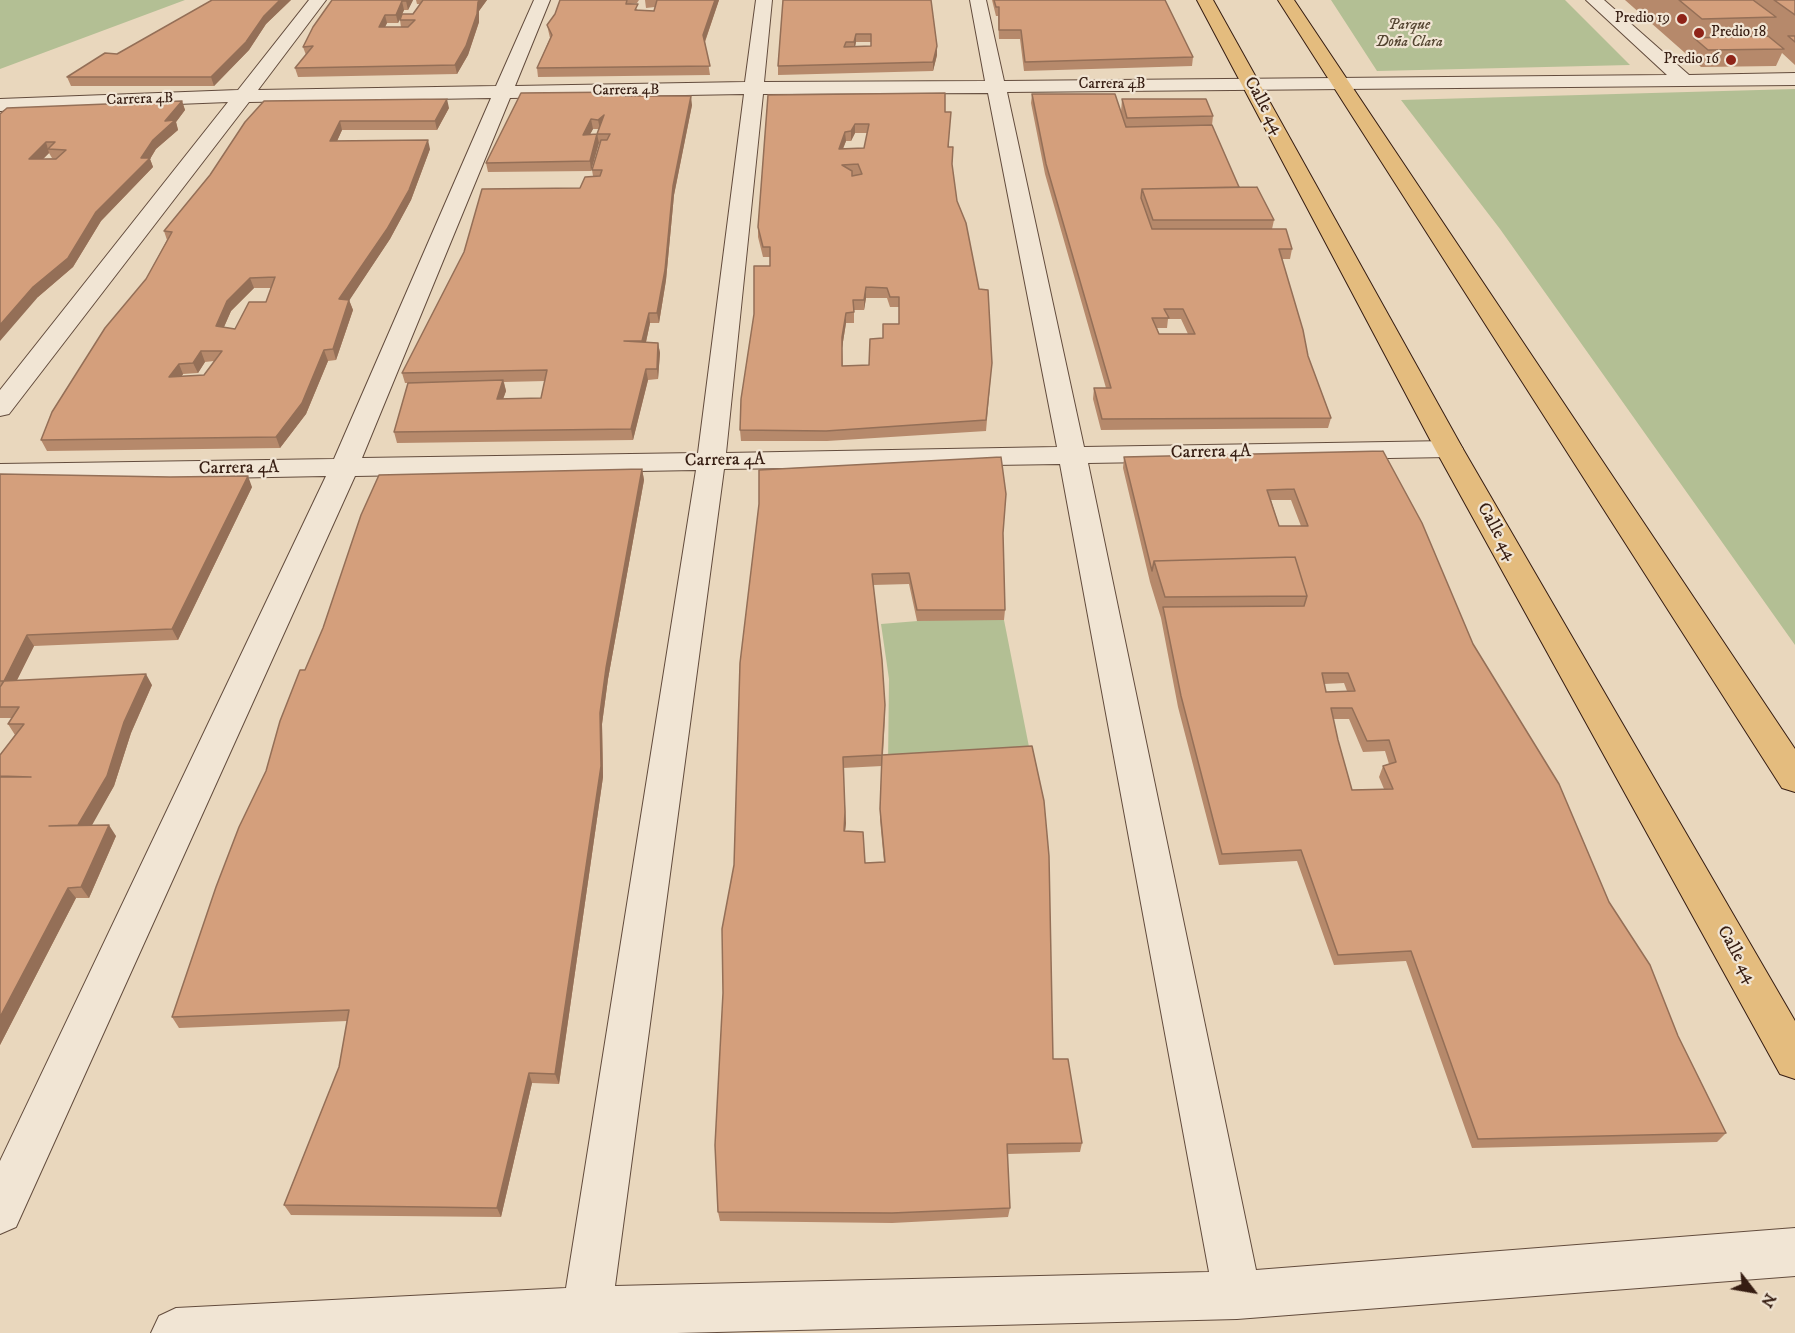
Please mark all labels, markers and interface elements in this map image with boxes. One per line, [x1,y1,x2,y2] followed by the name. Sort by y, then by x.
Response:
[1615,10,1670,28] place label: Predio 19
[1675,12,1689,26] marker: Predio 19
[1375,17,1443,52] park label: Parque Doña Clara
[1711,24,1766,42] place label: Predio 18
[1692,26,1706,40] marker: Predio 18
[1663,51,1719,69] place label: Predio 16
[1724,53,1738,67] marker: Predio 16
[1238,73,1288,139] street label: Calle 44
[1078,76,1146,94] street label: Carrera 4B
[592,81,660,101] street label: Carrera 4B
[106,90,174,110] street label: Carrera 4B
[1171,441,1251,465] street label: Carrera 4A
[685,449,765,473] street label: Carrera 4A
[199,457,279,481] street label: Carrera 4A
[1471,499,1521,565] street label: Calle 44
[1711,922,1761,988] street label: Calle 44
[1723,1261,1783,1321] north arrow
[1756,1289,1780,1311] text: N

